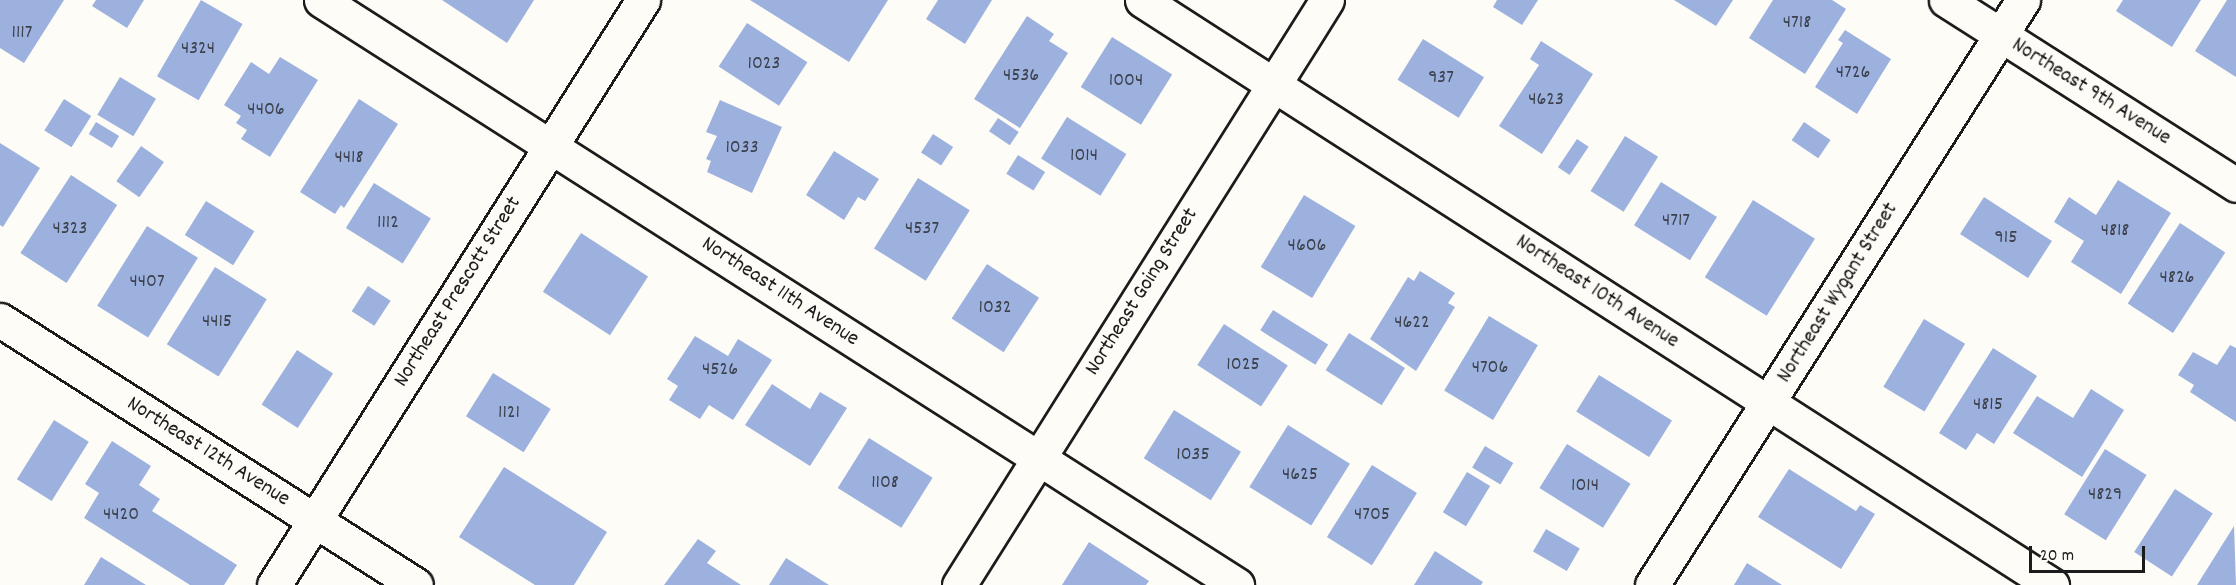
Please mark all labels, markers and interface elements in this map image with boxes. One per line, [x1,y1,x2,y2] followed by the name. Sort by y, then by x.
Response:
[1783,11,1811,35] house number: 4718
[12,21,32,45] house number: 1117
[2006,32,2176,152] street label: Northeast 9th Avenue
[181,37,215,61] house number: 4324
[748,52,780,76] house number: 1023
[1836,61,1870,85] house number: 4726
[1003,64,1039,88] house number: 4536
[1428,66,1454,90] house number: 937
[1109,69,1143,93] house number: 1004
[1528,88,1564,112] house number: 4623
[247,98,285,122] house number: 4406
[725,136,759,160] house number: 1033
[1070,144,1098,168] house number: 1014
[335,146,363,170] house number: 4418
[389,192,527,392] street label: Northeast Prescott Street
[1772,198,1904,388] street label: Northeast Wygant Street
[1080,203,1204,381] street label: Northeast Going Street
[1662,209,1690,233] house number: 4717
[377,211,399,235] house number: 1112
[53,217,87,241] house number: 4323
[905,217,939,241] house number: 4537
[2101,219,2129,243] house number: 4818
[1995,226,2017,250] house number: 915
[1510,229,1684,355] street label: Northeast 10th Avenue
[696,231,864,353] street label: Northeast 11th Avenue
[1288,234,1326,258] house number: 4606
[2160,266,2194,290] house number: 4826
[129,270,165,294] house number: 4407
[979,296,1011,320] house number: 1032
[202,310,232,334] house number: 4415
[1394,311,1430,335] house number: 4622
[1226,353,1260,377] house number: 1025
[1472,356,1508,380] house number: 4706
[702,358,738,382] house number: 4526
[122,391,294,513] street label: Northeast 12th Avenue
[1973,393,2003,417] house number: 4815
[498,401,520,425] house number: 1121
[1176,443,1210,467] house number: 1035
[1282,463,1318,487] house number: 4625
[871,471,899,495] house number: 1108
[1571,474,1599,498] house number: 1014
[2088,483,2122,507] house number: 4829
[103,503,139,527] house number: 4420
[1354,503,1390,527] house number: 4705
[2032,534,2148,572] scale bar
[2040,544,2074,569] text: 20 m

